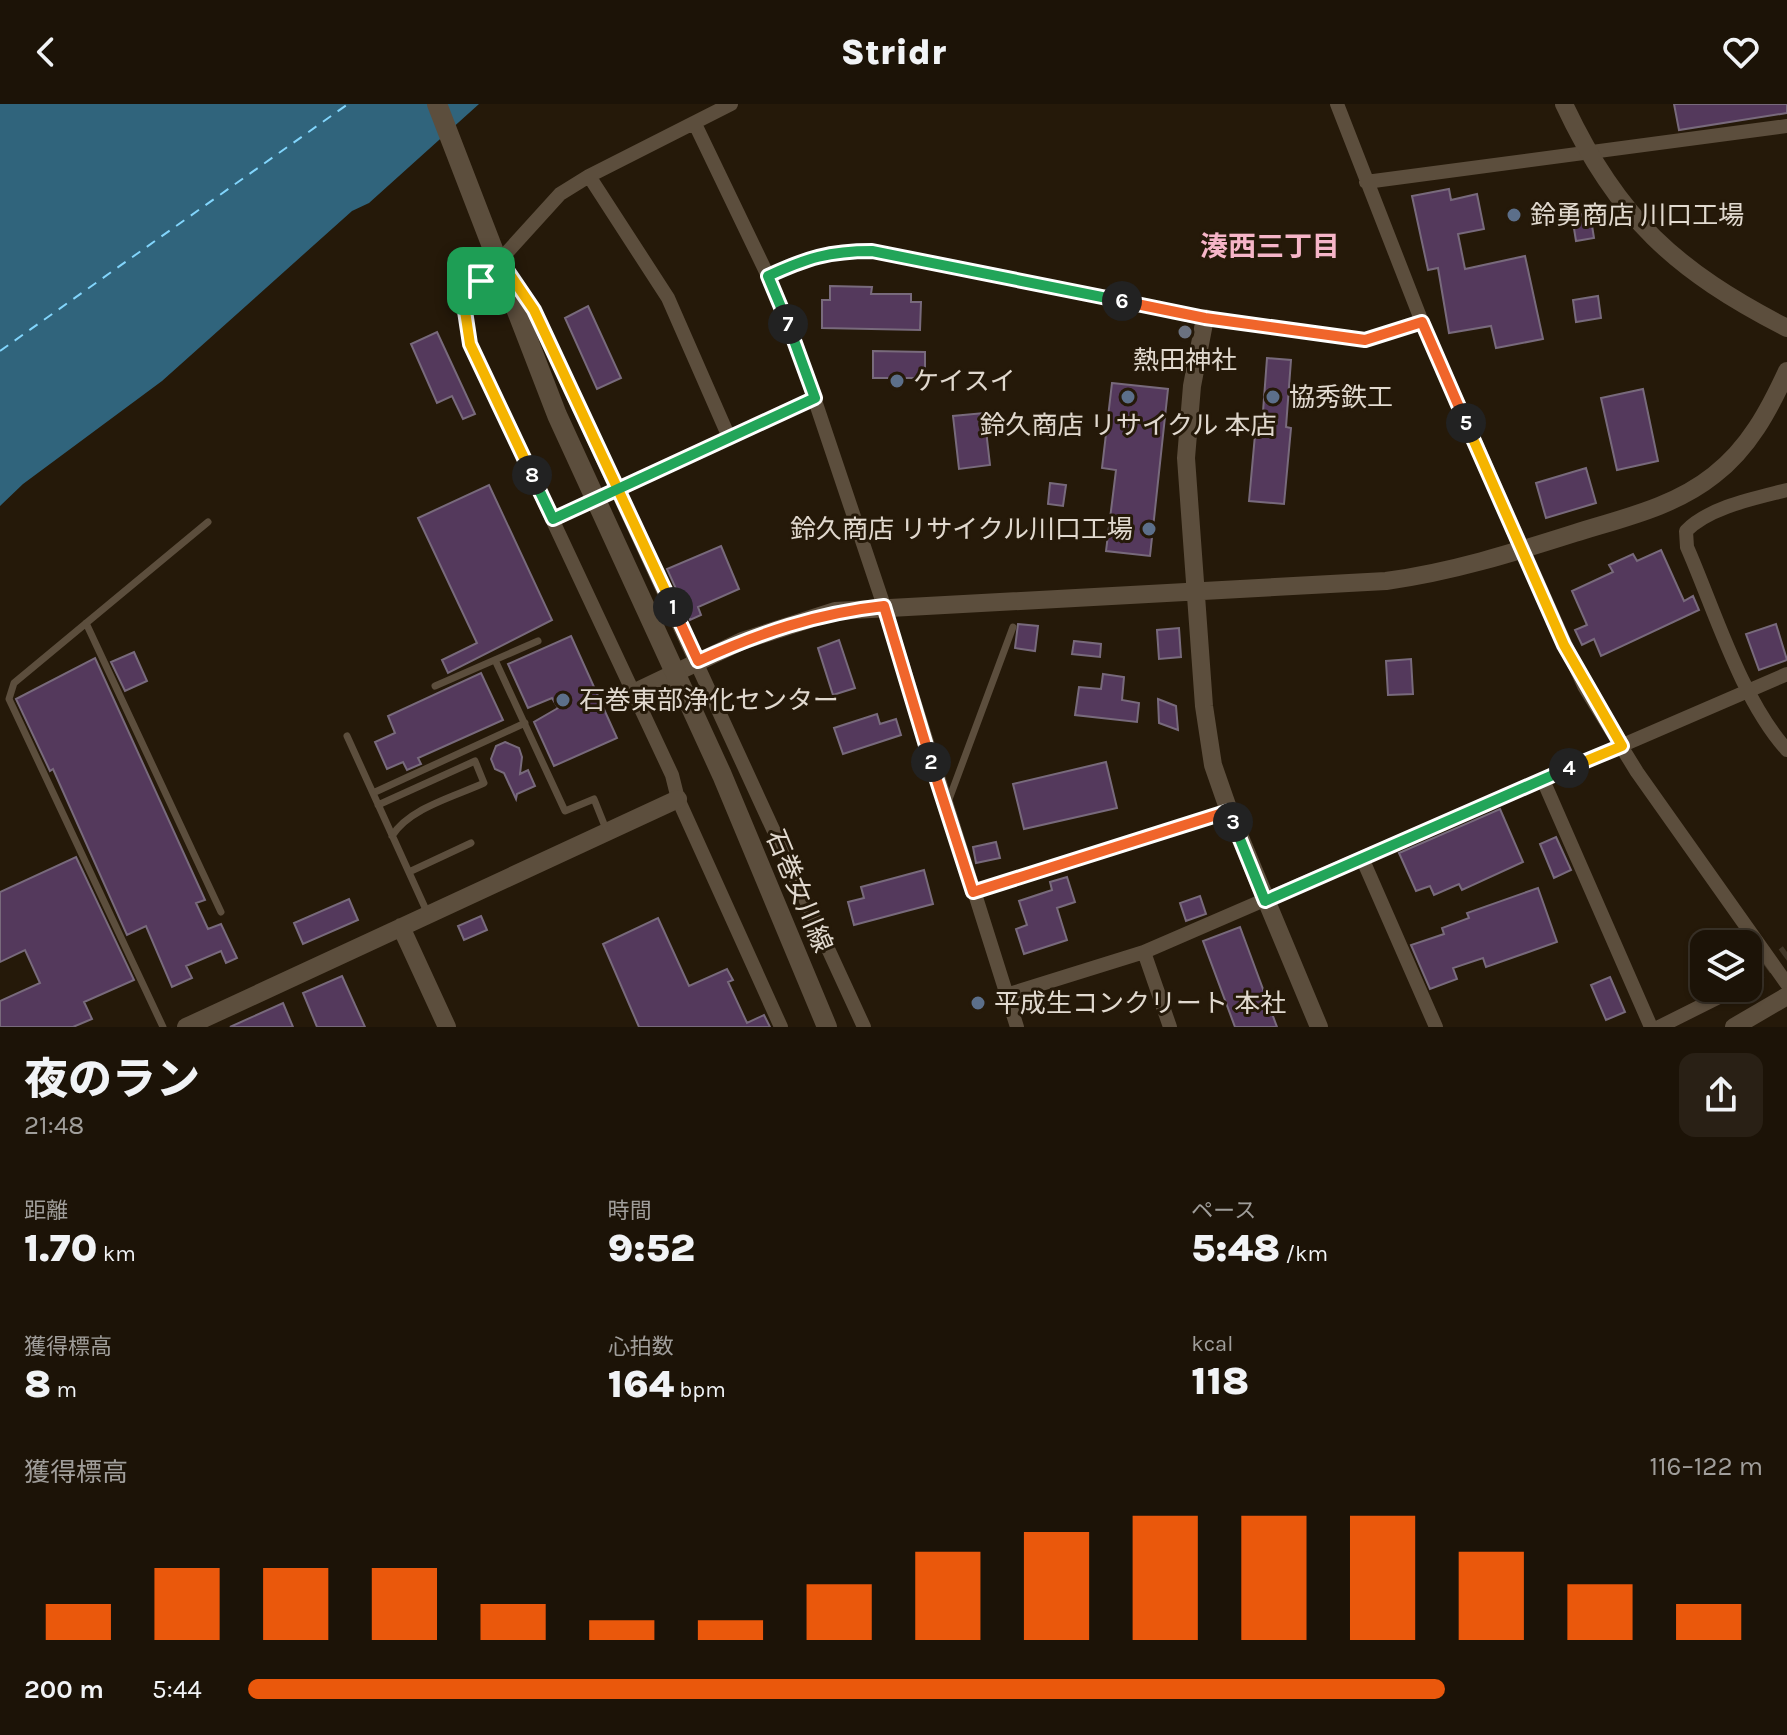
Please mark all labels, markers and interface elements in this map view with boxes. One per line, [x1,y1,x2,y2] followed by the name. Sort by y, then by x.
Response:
[24,30,68,74] icon: back
[1719,30,1763,74] icon: heart
[841,31,946,73] text: Stridr
[1530,200,1744,231] place label: 鈴勇商店 川口工場
[1505,206,1523,224] marker: 鈴勇商店 川口工場
[1200,230,1340,263] district label: 湊西三丁目
[447,247,515,315] pin
[459,259,503,303] icon: arrive
[1102,281,1142,321] pin: 6
[1115,288,1129,314] text: 6
[768,304,808,344] pin: 7
[783,311,793,337] text: 7
[1176,323,1194,341] marker: 熱田神社
[1133,345,1237,376] place label: 熱田神社
[913,366,1016,397] place label: ケイスイ
[888,372,906,390] marker: ケイスイ
[1289,382,1393,413] place label: 協秀鉄工
[1119,388,1137,406] marker: 鈴久商店 リサイクル 本店
[1264,388,1282,406] marker: 協秀鉄工
[1446,403,1486,443] pin: 5
[979,410,1277,441] place label: 鈴久商店 リサイクル 本店
[1460,410,1472,436] text: 5
[512,455,552,495] pin: 8
[525,462,539,488] text: 8
[790,514,1133,545] place label: 鈴久商店 リサイクル川口工場
[1140,520,1158,538] marker: 鈴久商店 リサイクル川口工場
[653,587,693,627] pin: 1
[669,594,677,620] text: 1
[579,685,839,716] place label: 石巻東部浄化センター
[554,691,572,709] marker: 石巻東部浄化センター
[911,742,951,782] pin: 2
[1549,748,1589,788] pin: 4
[924,749,938,775] text: 2
[1562,755,1576,781] text: 4
[1213,802,1253,842] pin: 3
[1226,809,1240,835] text: 3
[759,825,839,957] street label: 石巻女川線
[1690,930,1762,1002] map controls
[1690,930,1762,1002] button: layers
[994,988,1286,1019] place label: 平成生コンクリート 本社
[969,994,987,1012] marker: 平成生コンクリート 本社
[1679,1053,1763,1137] button: share
[24,1054,200,1105] text: 夜のラン
[24,1110,84,1141] text: 21:48
[24,1198,68,1224] text: 距離
[608,1198,652,1224] text: 時間
[1191,1198,1256,1224] text: ペース
[24,1224,98,1271] text: 1.70
[608,1224,695,1271] text: 9:52
[1191,1224,1280,1271] text: 5:48
[98,1241,136,1267] text: km
[1280,1241,1328,1267] text: /km
[1191,1331,1233,1357] text: kcal
[24,1334,112,1360] text: 獲得標高
[608,1334,674,1360] text: 心拍数
[1191,1357,1249,1404] text: 118
[24,1360,51,1407] text: 8
[608,1360,674,1407] text: 164
[51,1377,77,1403] text: m
[674,1377,726,1403] text: bpm
[1649,1451,1763,1482] text: 116–122 m
[24,1457,128,1488] text: 獲得標高
[24,1674,104,1705] text: 200 m
[152,1674,202,1705] text: 5:44

